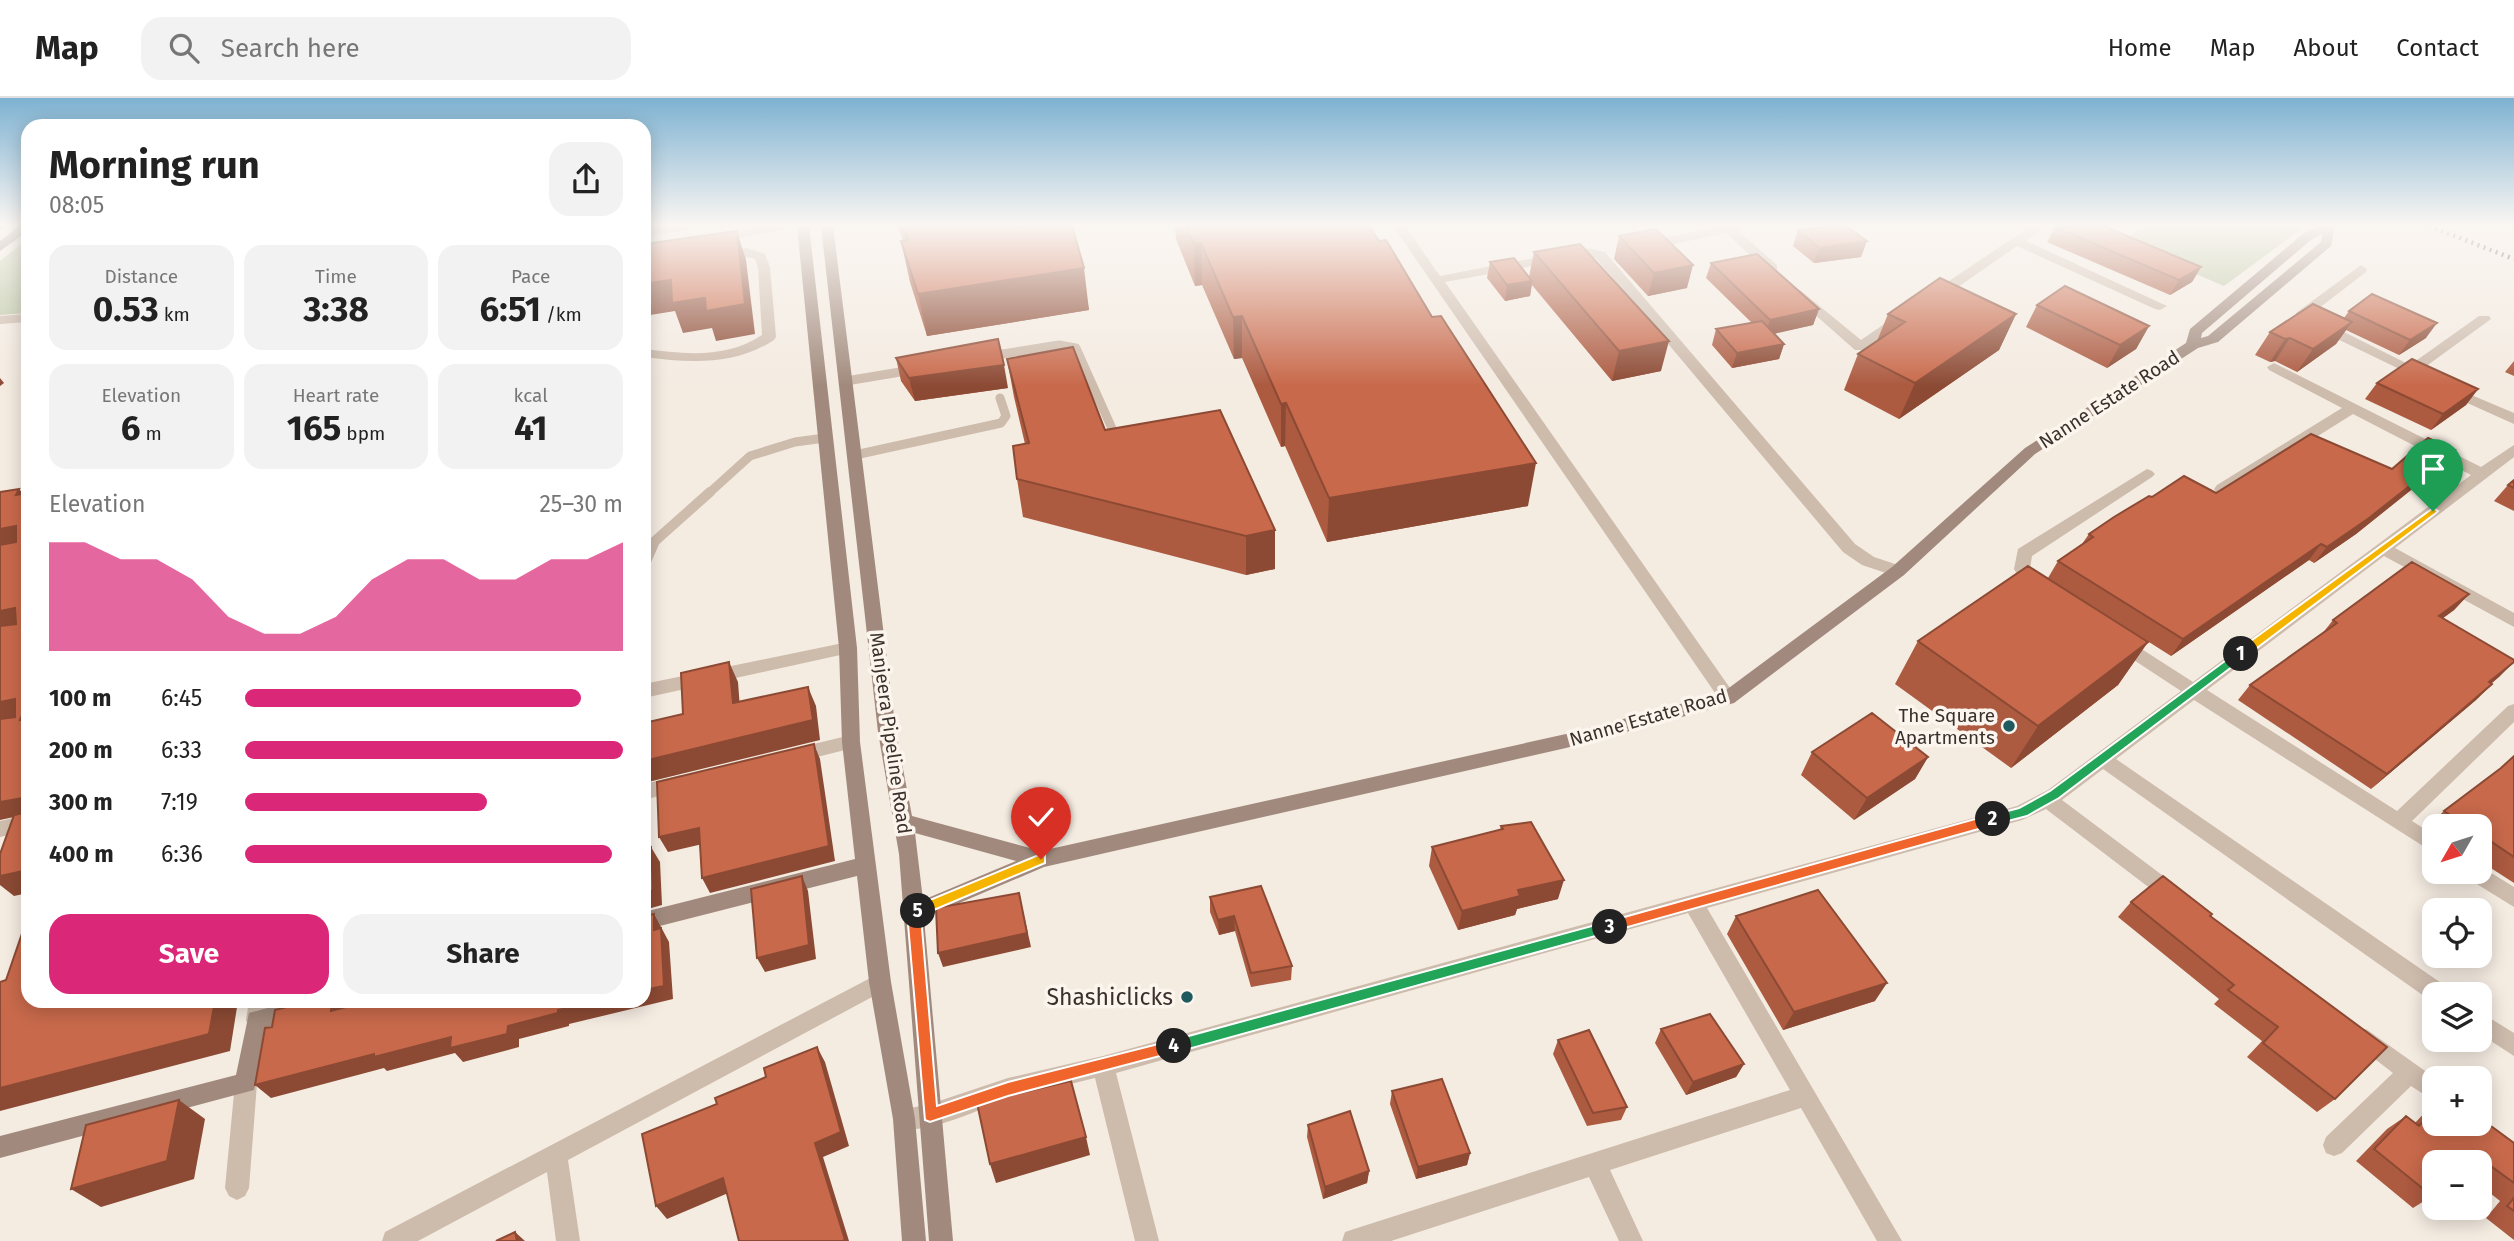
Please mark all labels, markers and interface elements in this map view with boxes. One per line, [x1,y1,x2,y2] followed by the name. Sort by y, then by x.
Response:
[141,17,631,80] search box
[35,28,99,68] text: Map
[165,29,203,67] icon: search
[221,33,360,64] text: Search here
[2108,34,2172,62] text: Home
[2210,34,2256,62] text: Map
[2294,34,2358,62] text: About
[2396,34,2479,62] text: Contact
[49,142,260,188] text: Morning run
[549,142,623,216] button: share
[49,191,104,219] text: 08:05
[104,265,178,288] text: Distance
[315,265,357,288] text: Time
[511,265,550,288] text: Pace
[93,288,159,330] text: 0.53
[303,288,369,330] text: 3:38
[479,288,541,330] text: 6:51
[159,303,190,326] text: km
[541,303,582,326] text: /km
[2035,345,2184,453] street label: Nanne Estate Road
[102,384,181,407] text: Elevation
[293,384,379,407] text: Heart rate
[514,384,548,407] text: kcal
[121,407,141,449] text: 6
[287,407,341,449] text: 165
[514,407,547,449] text: 41
[141,422,162,445] text: m
[341,422,385,445] text: bpm
[2403,439,2463,511] pin
[2414,450,2452,488] icon: arrive
[49,490,145,518] text: Elevation
[539,490,623,518] text: 25–30 m
[865,631,916,835] street label: Manjeera Pipeline Road
[2224,636,2258,672] pin: 1
[2236,642,2245,665] text: 1
[49,684,111,712] text: 100 m
[161,684,202,712] text: 6:45
[1567,684,1730,751] street label: Nanne Estate Road
[1895,704,1995,749] place label: The Square Apartments
[2001,718,2017,734] marker: The Square Apartments
[49,736,113,764] text: 200 m
[161,736,202,764] text: 6:33
[1011,787,1071,859] pin
[49,788,113,816] text: 300 m
[161,788,198,816] text: 7:19
[1022,798,1060,836] icon: check
[1976,802,2010,836] pin: 2
[1988,807,1997,830] text: 2
[2422,814,2492,884] north arrow
[2422,814,2492,1220] map controls
[49,840,114,868] text: 400 m
[161,840,203,868] text: 6:36
[900,894,936,928] pin: 5
[2422,898,2492,968] button: locate
[912,899,923,922] text: 5
[1592,910,1628,944] pin: 3
[49,914,329,994] button: Save
[343,914,623,994] button: Share
[1605,915,1614,938] text: 3
[2422,982,2492,1052] button: layers
[1046,983,1173,1011] place label: Shashiclicks
[1179,989,1195,1005] marker: Shashiclicks
[1156,1028,1192,1063] pin: 4
[1168,1034,1179,1057] text: 4
[2422,1066,2492,1136] button: +
[2422,1150,2492,1220] button: −

